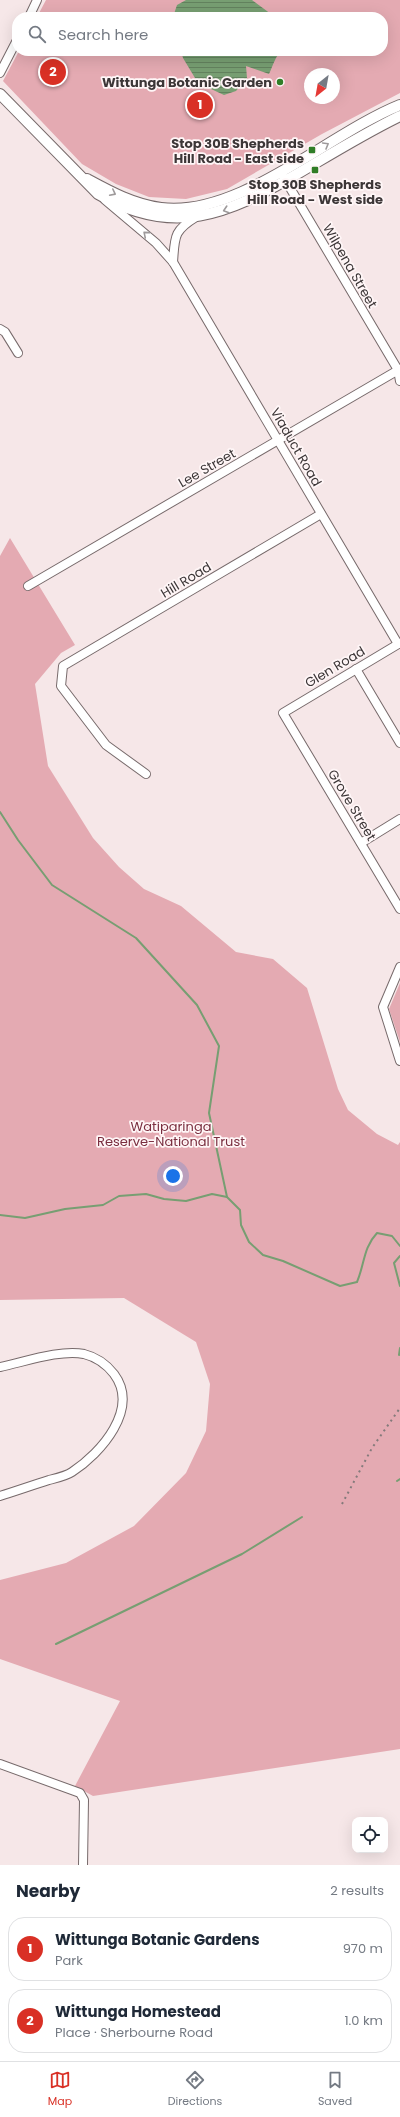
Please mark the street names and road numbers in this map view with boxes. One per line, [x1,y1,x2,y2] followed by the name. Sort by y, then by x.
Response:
[318,220,382,312] street label: Wilpena Street
[266,404,326,490] street label: Viaduct Road
[175,444,239,492] street label: Lee Street
[157,557,215,603] street label: Hill Road
[301,642,369,692] street label: Glen Road
[323,766,381,844] street label: Grove Street

